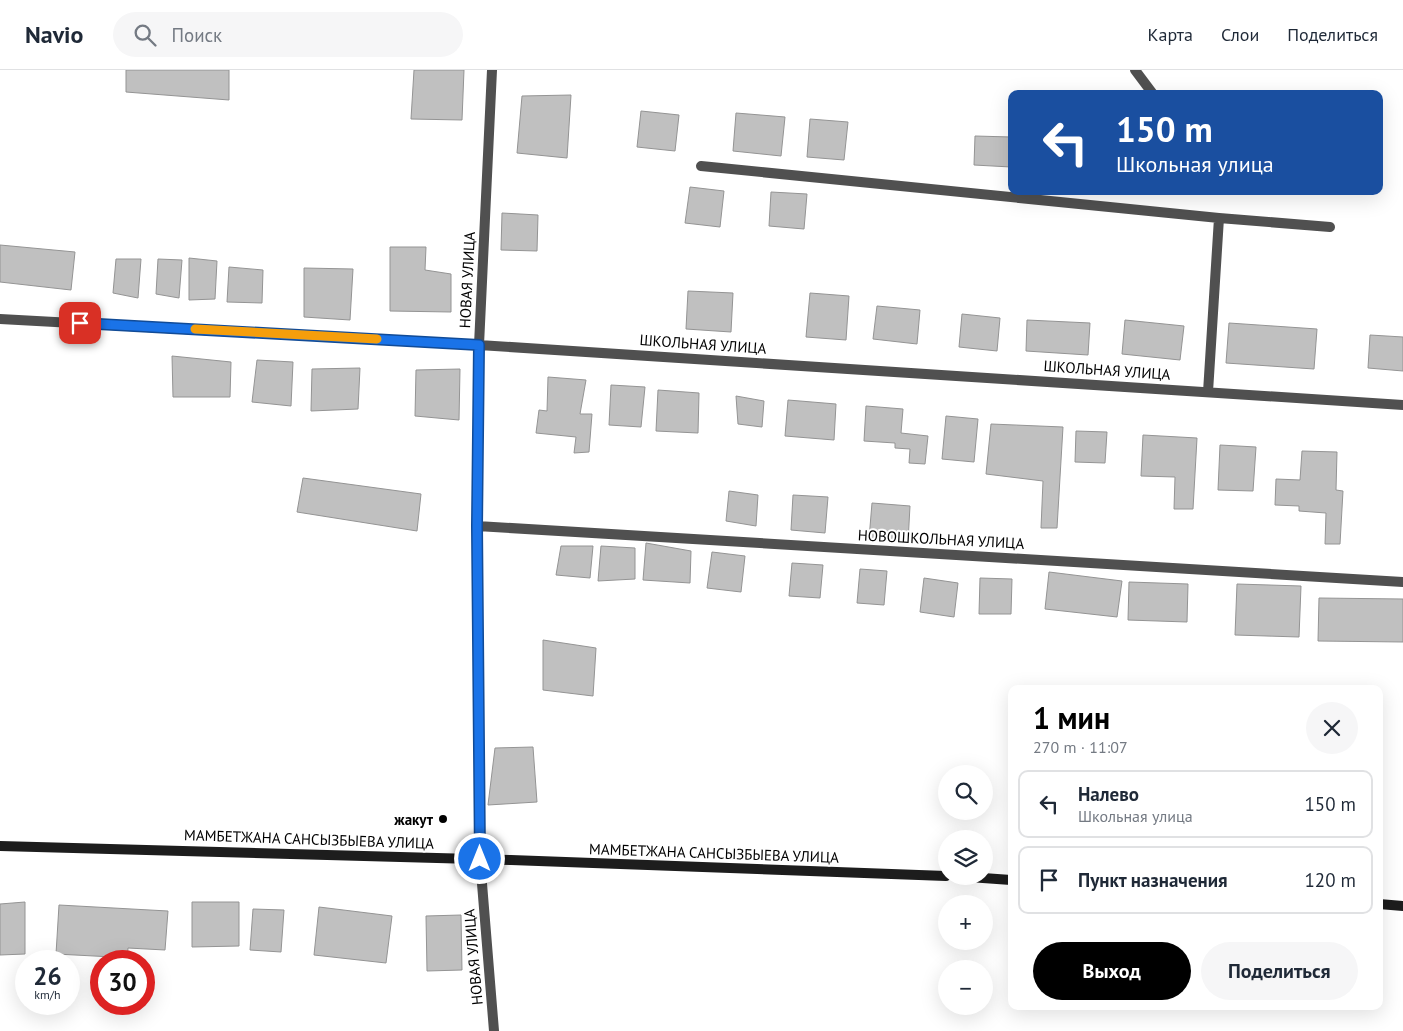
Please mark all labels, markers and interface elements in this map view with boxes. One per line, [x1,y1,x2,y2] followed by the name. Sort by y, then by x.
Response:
[113,12,463,57] search box
[25,19,83,50] text: Navio
[131,21,159,49] icon: search
[171,23,222,47] text: Поиск
[1148,23,1193,46] text: Карта
[1221,23,1259,46] text: Слои
[1287,23,1378,46] text: Поделиться
[1116,106,1213,152] text: 150 m
[1033,110,1098,175] icon: left
[1116,150,1274,178] text: Школьная улица
[455,231,479,329] street label: НОВАЯ УЛИЦА
[59,302,101,344] pin
[66,309,94,337] icon: arrive
[639,330,767,358] street label: ШКОЛЬНАЯ УЛИЦА
[1043,356,1171,384] street label: ШКОЛЬНАЯ УЛИЦА
[857,525,1025,553] street label: НОВОШКОЛЬНАЯ УЛИЦА
[1033,698,1110,737] text: 1 мин
[1306,702,1358,754] button: close
[1033,737,1128,757] text: 270 m · 11:07
[938,765,993,1015] map controls
[938,765,993,820] button: search
[1078,782,1139,806] text: Налево
[1035,790,1063,818] icon: left
[1304,792,1356,816] text: 150 m
[1078,806,1193,826] text: Школьная улица
[393,810,434,829] place label: жакут
[437,813,449,825] marker: жакут
[184,825,435,853] street label: МАМБЕТЖАНА САНСЫЗБЫЕВА УЛИЦА
[938,830,993,885] button: layers
[453,832,505,884] position arrow
[589,839,840,867] street label: МАМБЕТЖАНА САНСЫЗБЫЕВА УЛИЦА
[1035,866,1063,894] icon: arrive
[1078,868,1228,892] text: Пункт назначения
[1304,868,1356,892] text: 120 m
[938,895,993,950] button: +
[459,908,487,1006] street label: НОВАЯ УЛИЦА
[1033,942,1191,1000] button: Выход
[1201,942,1358,1000] button: Поделиться
[90,950,155,1015] speed limit sign: 30
[33,960,62,992] text: 26
[938,960,993,1015] button: −
[34,987,61,1002] text: km/h

